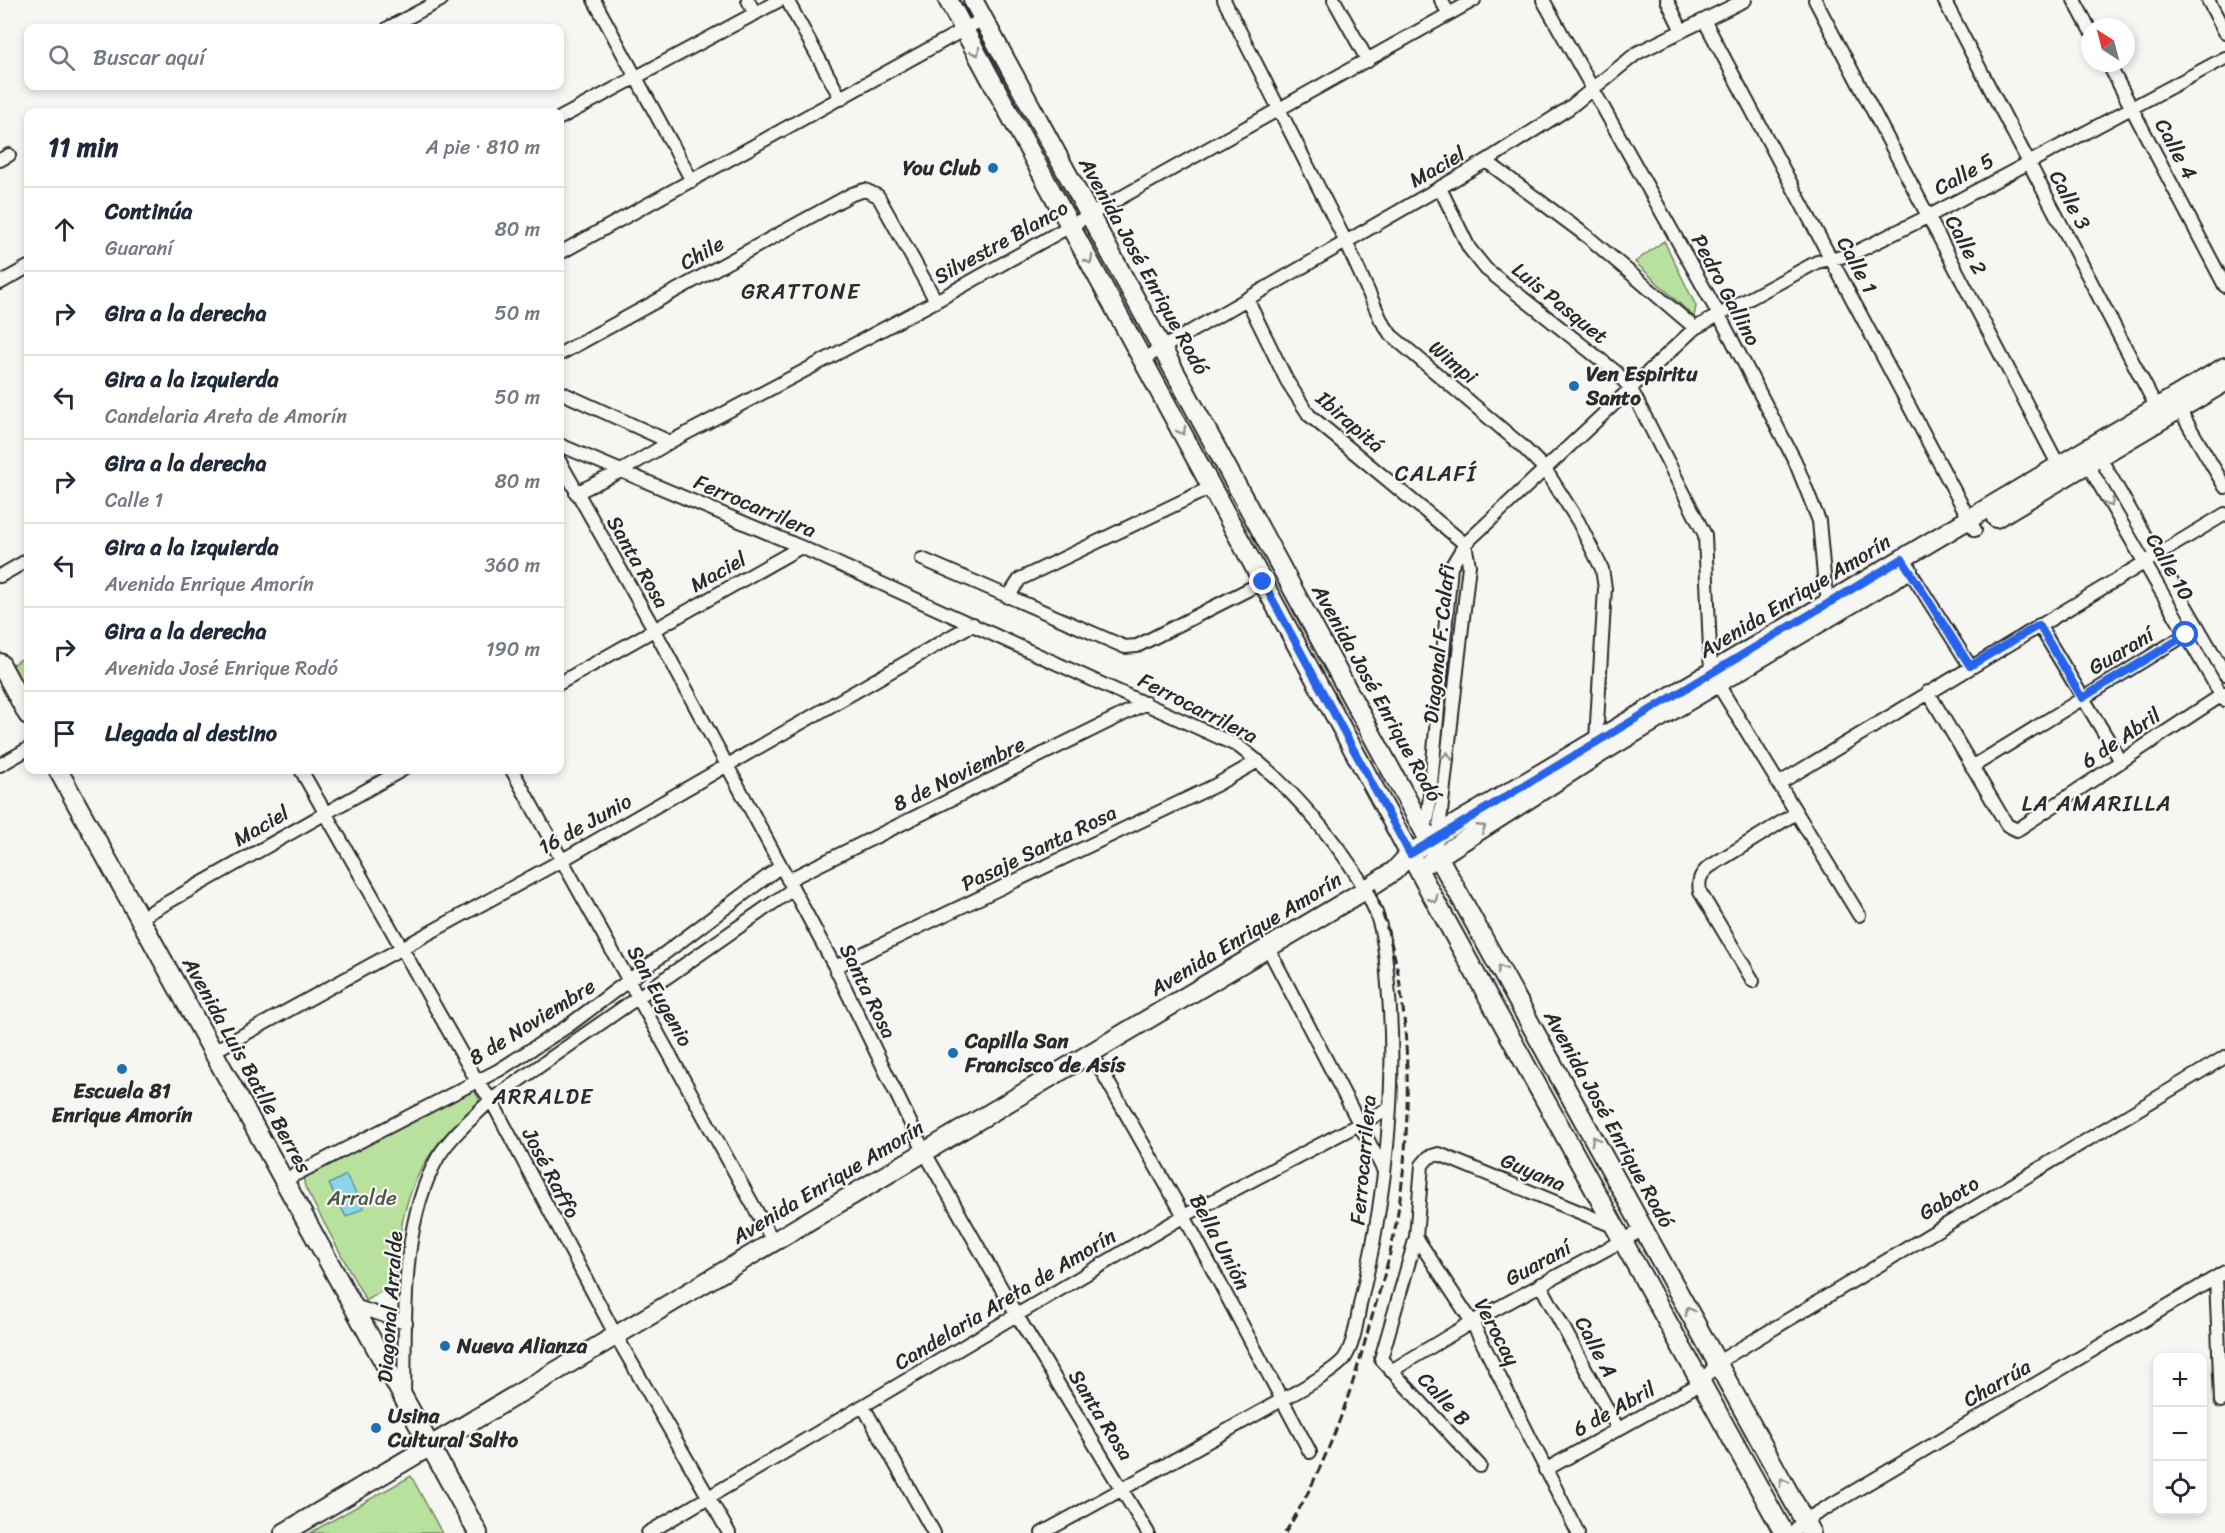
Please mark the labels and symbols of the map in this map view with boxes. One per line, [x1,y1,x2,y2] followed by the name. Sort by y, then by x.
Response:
[2081,18,2135,72] north arrow
[968,45,980,56] one-way arrow
[2144,111,2208,187] street label: Calle 4
[1401,135,1473,198] street label: Maciel
[1926,142,2002,206] street label: Calle 5
[903,149,981,187] place label: You Club
[1068,149,1220,382] street label: Avenida José Enrique Rodó
[986,161,1000,175] marker: You Club
[2038,163,2102,237] street label: Calle 3
[926,189,1076,295] street label: Silvestre Blanco
[1934,208,1998,282] street label: Calle 2
[672,225,732,281] street label: Chile
[1680,227,1772,353] street label: Pedro Gallino
[1826,229,1888,301] street label: Calle 1
[1503,252,1617,354] street label: Luis Pasquet
[1082,253,1093,264] one-way arrow
[741,272,861,311] district label: GRATTONE
[1420,330,1487,395] street label: Wimpi
[1585,355,1698,417] place label: Ven Espiritu Santo
[1567,379,1581,393] marker: Ven Espiritu Santo
[1306,380,1394,463] street label: Ibirapitá
[1175,425,1186,435] one-way arrow
[1395,454,1477,493] district label: CALAFÍ
[688,463,823,549] street label: Ferrocarrilera
[2103,497,2114,507] one-way arrow
[596,508,680,616] street label: Santa Rosa
[1690,523,1899,669] street label: Avenida Enrique Amorín
[2135,525,2205,609] street label: Calle 10
[683,540,754,603] street label: Maciel
[1412,561,1466,726] street label: Diagonal F. Calafi
[1249,568,1275,594] route end
[1301,576,1453,809] street label: Avenida José Enrique Rodó
[2081,615,2163,686] street label: Guaraní
[2172,621,2198,647] route start
[1131,662,1265,755] street label: Ferrocarrilera
[2073,696,2170,779] street label: 6 de Abril
[886,725,1032,823] street label: 8 de Noviembre
[1440,751,1452,760] one-way arrow
[531,782,639,865] street label: 16 de Junio
[2022,784,2172,823] district label: LA AMARILLA
[225,794,297,857] street label: Maciel
[954,794,1124,902] street label: Pasaje Santa Rosa
[1475,824,1486,835] one-way arrow
[1141,861,1350,1007] street label: Avenida Enrique Amorín
[1427,892,1438,903] one-way arrow
[828,937,908,1046] street label: Santa Rosa
[616,938,704,1054] street label: San Eugenio
[171,949,323,1181] street label: Avenida Luis Batlle Berres
[1497,965,1508,975] one-way arrow
[461,968,603,1076] street label: 8 de Noviembre
[1533,1002,1685,1235] street label: Avenida José Enrique Rodó
[964,1022,1126,1084] place label: Capilla San Francisco de Asís
[946,1046,960,1060] marker: Capilla San Francisco de Asís
[115,1062,129,1076] marker: Escuela 81 Enrique Amorín
[52,1072,193,1134] place label: Escuela 81 Enrique Amorín
[491,1077,594,1116] district label: ARRALDE
[1338,1093,1388,1226] street label: Ferrocarrilera
[723,1109,932,1255] street label: Avenida Enrique Amorín
[511,1120,591,1226] street label: José Raffo
[1590,1136,1602,1146] one-way arrow
[1494,1141,1572,1203] street label: Guyana
[1911,1165,1987,1231] street label: Gaboto
[326,1179,397,1217] park label: Arralde
[1179,1187,1261,1297] street label: Bella Unión
[886,1217,1124,1381] street label: Candelaria Areta de Amorín
[1498,1228,1580,1297] street label: Guaraní
[366,1230,414,1384] street label: Diagonal Arralde
[1463,1291,1531,1373] street label: Verocay
[1685,1306,1696,1317] one-way arrow
[1564,1309,1628,1385] street label: Calle A
[456,1327,588,1365] place label: Nueva Alianza
[438,1339,452,1353] marker: Nueva Alianza
[1956,1348,2039,1418] street label: Charrúa
[1058,1361,1145,1469] street label: Santa Rosa
[1408,1362,1480,1436] street label: Calle B
[1565,1370,1663,1447] street label: 6 de Abril
[387,1397,519,1459] place label: Usina Cultural Salto
[369,1421,383,1435] marker: Usina Cultural Salto
[1779,1477,1790,1488] one-way arrow

